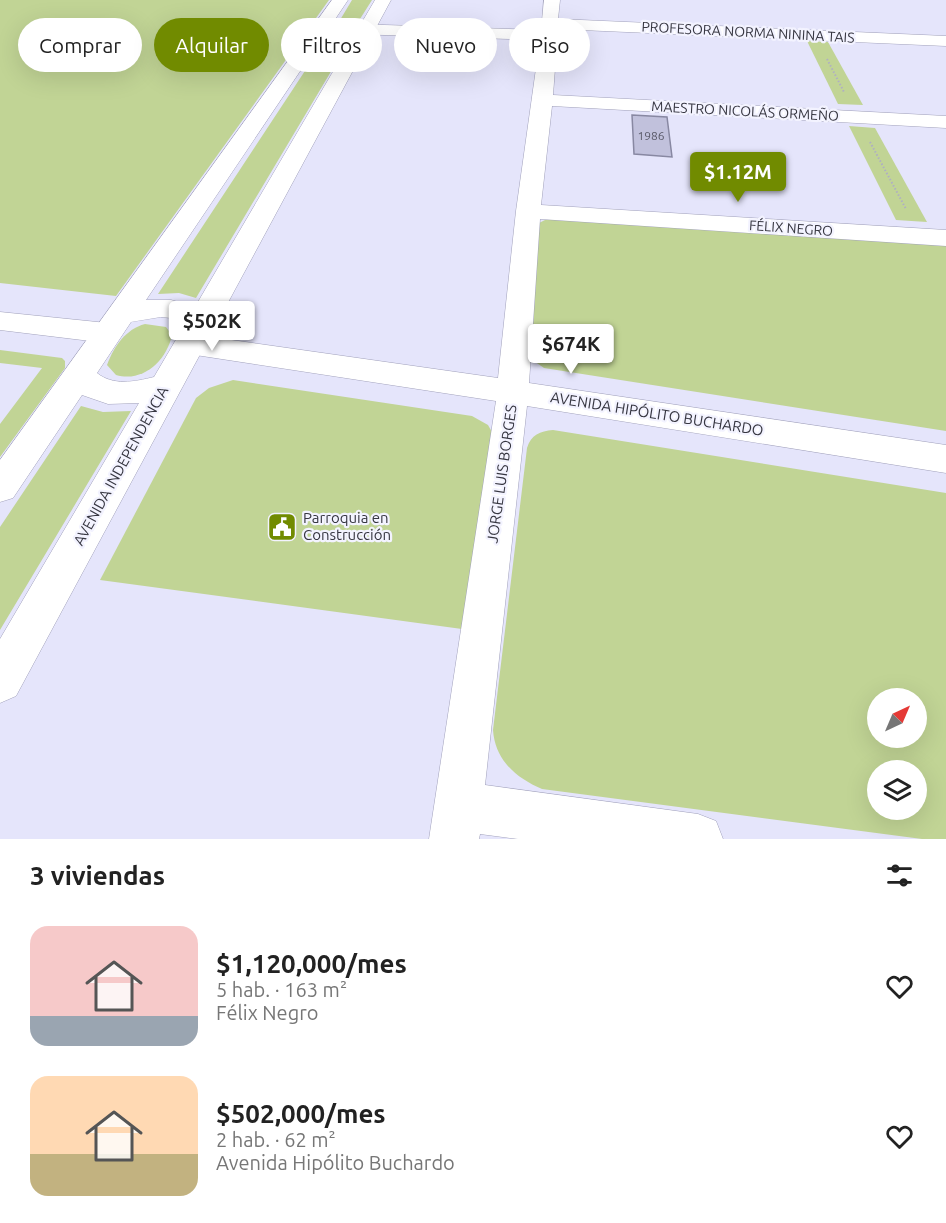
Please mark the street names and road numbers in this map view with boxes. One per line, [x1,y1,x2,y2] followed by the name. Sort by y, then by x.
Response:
[641,18,855,46] street label: PROFESORA NORMA NININA TAIS
[651,97,839,124] street label: MAESTRO NICOLÁS ORMEÑO
[748,216,834,239] street label: FÉLIX NEGRO
[70,383,172,548] street label: AVENIDA INDEPENDENCIA
[549,388,765,439] street label: AVENIDA HIPÓLITO BUCHARDO
[483,403,520,544] street label: JORGE LUIS BORGES

